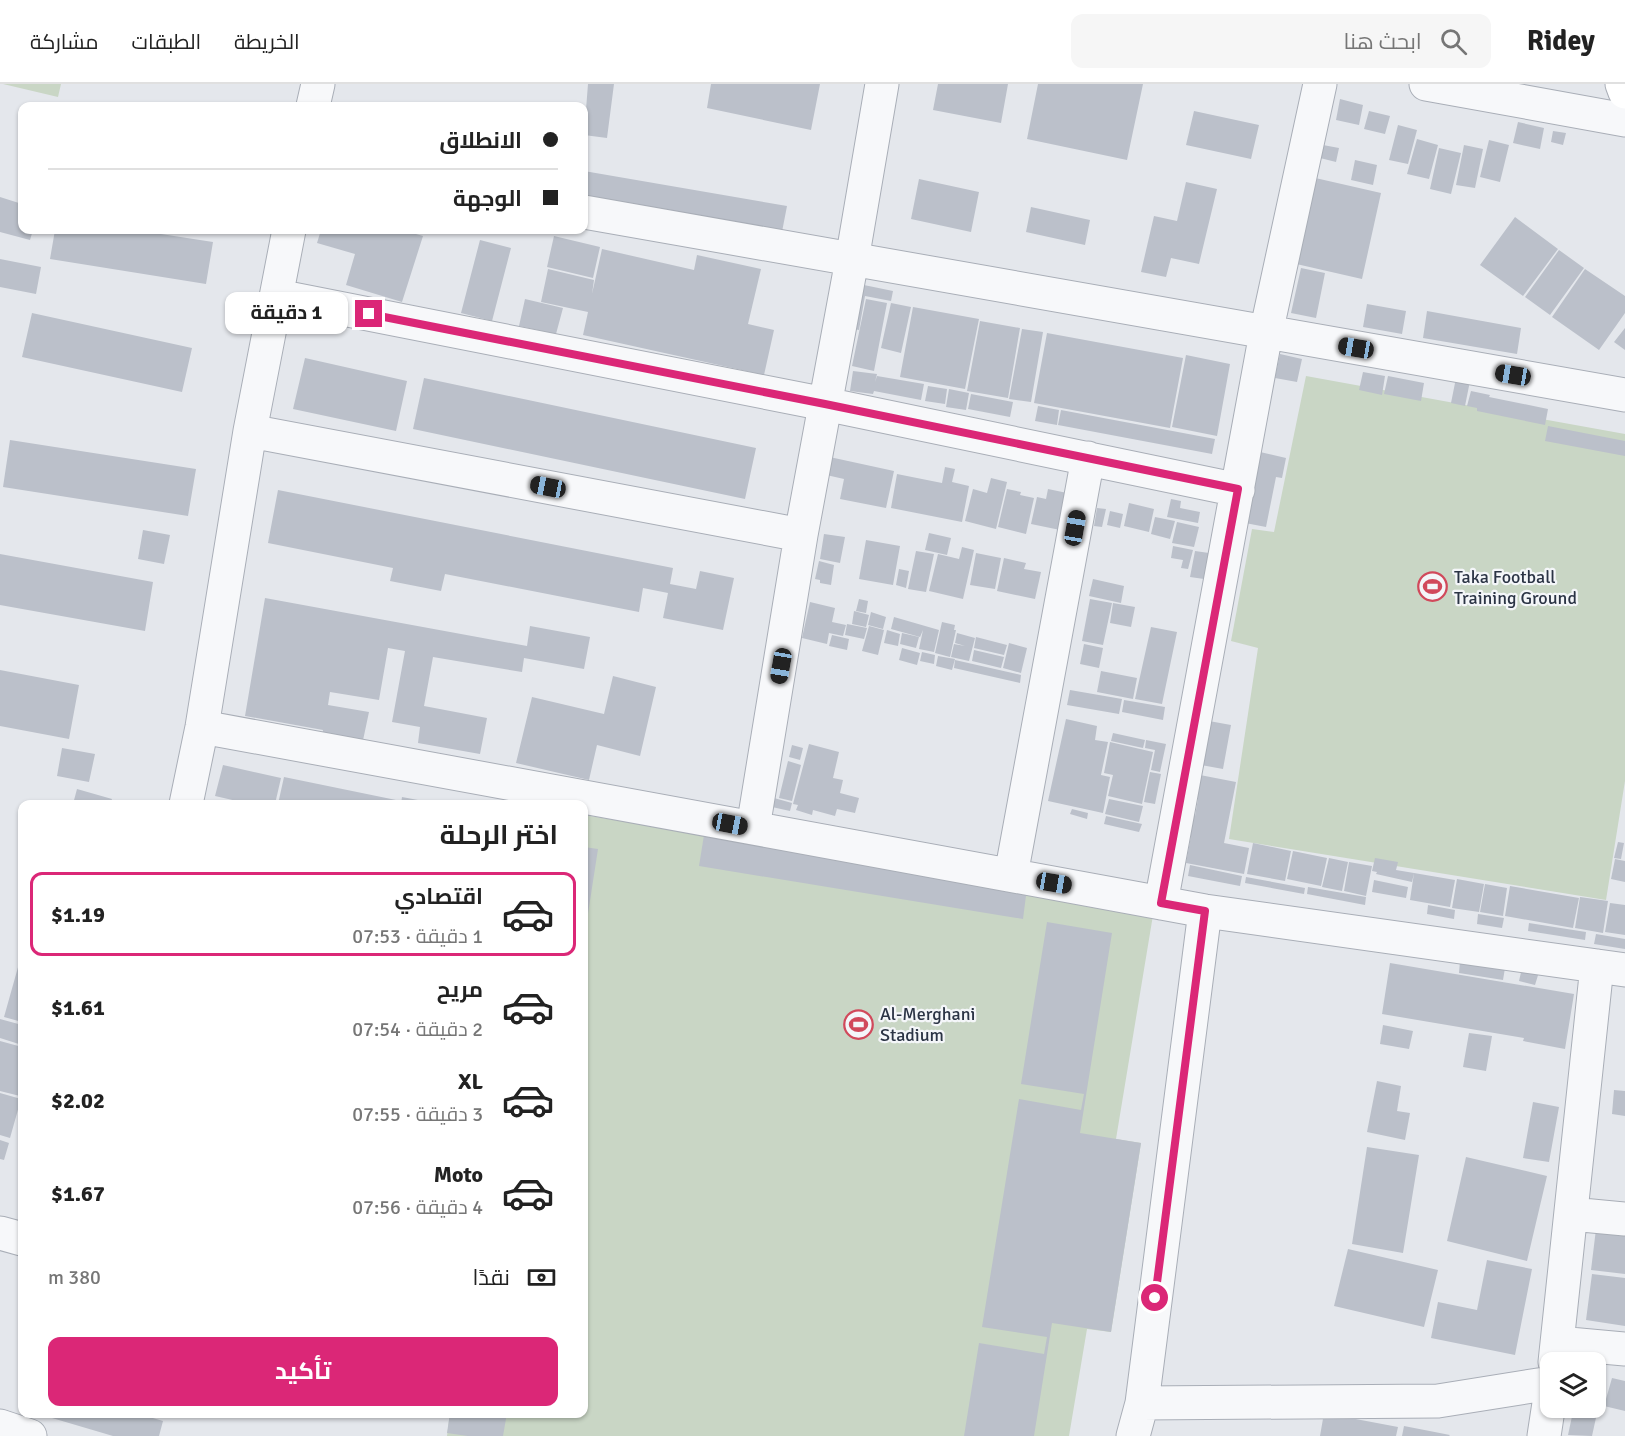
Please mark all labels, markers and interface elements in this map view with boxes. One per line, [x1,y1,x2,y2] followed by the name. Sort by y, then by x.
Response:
[1071,14,1491,68] search box
[1527,24,1595,58] text: Ridey
[1437,25,1470,58] icon: search
[1343,28,1422,55] text: ابحث هنا
[30,29,99,55] text: مشاركة
[132,29,201,55] text: الطبقات
[234,29,300,55] text: الخريطة
[439,127,522,154] text: الانطلاق
[453,185,522,212] text: الوجهة
[225,293,348,335] callout: 1 دقيقة
[251,300,322,325] text: 1 دقيقة
[355,300,382,327] route end
[1337,336,1375,360] car
[1494,363,1532,387] car
[529,475,567,499] car
[1063,509,1087,547] car
[1454,566,1577,609] place label: Taka Football Training Ground
[1417,571,1449,603] sports icon: Taka Football Training Ground
[769,647,793,685] car
[711,812,749,836] car
[440,819,558,852] text: اختر الرحلة
[1035,871,1073,895] car
[394,883,483,910] text: اقتصادي
[501,887,555,941] icon: car
[51,901,105,928] text: $1.19
[352,924,483,949] text: 1 دقيقة · 07:53
[437,976,483,1003] text: مريح
[501,980,555,1034] icon: car
[51,994,105,1021] text: $1.61
[880,1003,975,1046] place label: Al-Merghani Stadium
[843,1008,875,1040] sports icon: Al-Merghani Stadium
[352,1017,483,1042] text: 2 دقيقة · 07:54
[458,1068,483,1095] text: XL
[501,1073,555,1127] icon: car
[51,1087,105,1114] text: $2.02
[352,1102,483,1127] text: 3 دقيقة · 07:55
[434,1161,483,1188] text: Moto
[501,1166,555,1220] icon: car
[51,1180,105,1207] text: $1.67
[352,1195,483,1220] text: 4 دقيقة · 07:56
[525,1261,558,1294] icon: cash
[472,1264,510,1291] text: نقدًا
[48,1265,101,1290] text: 380 m
[1141,1284,1168,1311] route start
[48,1337,558,1406] button: تأكيد
[1540,1352,1606,1418] map controls
[1540,1352,1606,1418] button: layers

